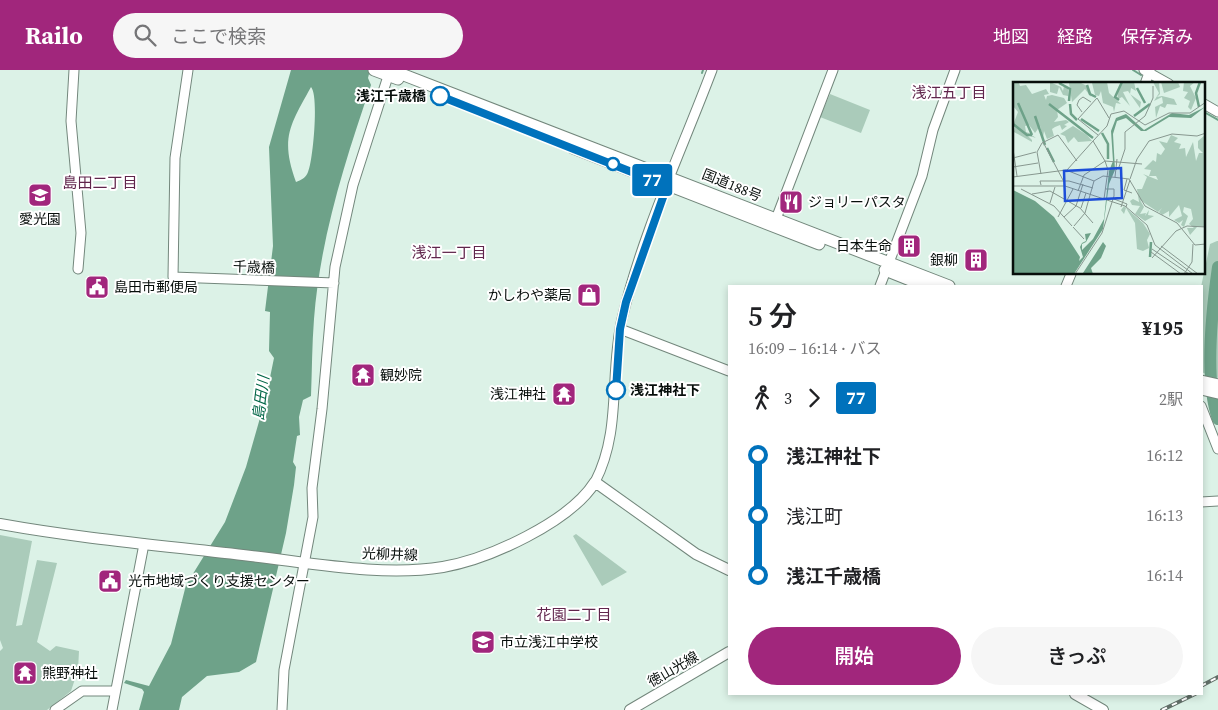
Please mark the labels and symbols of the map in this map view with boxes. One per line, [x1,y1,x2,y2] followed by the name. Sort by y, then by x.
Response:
[911,82,987,103] district label: 浅江五丁目
[1013,82,1206,275] inset map
[356,86,426,106] place label: 浅江千歳橋
[430,86,450,106] marker: 浅江千歳橋
[606,157,620,171] unlabelled marker
[630,164,674,196] line badge: 77
[699,164,765,206] street label: 国道188号
[62,172,138,193] district label: 島田二丁目
[27,182,53,208] school or university icon: 愛光園
[778,189,804,215] restaurant icon: ジョリーパスタ
[808,192,906,212] place label: ジョリーパスタ
[19,209,61,229] place label: 愛光園
[896,233,922,259] building icon: 日本生命
[836,236,892,256] place label: 日本生命
[411,242,487,263] district label: 浅江一丁目
[963,247,989,273] building icon: 銀柳
[930,250,958,270] place label: 銀柳
[233,256,275,278] street label: 千歳橋
[84,274,110,300] public building icon: 島田市郵便局
[114,277,198,297] place label: 島田市郵便局
[576,282,602,308] shop icon: かしわや薬局
[488,285,572,305] place label: かしわや薬局
[350,362,376,388] temple icon: 観妙院
[380,365,422,385] place label: 観妙院
[247,372,274,422] water label: 島田川
[606,380,626,400] marker: 浅江神社下
[630,380,700,400] place label: 浅江神社下
[551,381,577,407] temple icon: 浅江神社
[490,384,546,404] place label: 浅江神社
[362,543,418,565] street label: 光柳井線
[97,568,123,594] public building icon: 光市地域づくり支援センター
[128,571,310,591] place label: 光市地域づくり支援センター
[536,604,612,625] district label: 花園二丁目
[470,629,496,655] school or university icon: 市立浅江中学校
[500,632,598,652] place label: 市立浅江中学校
[644,646,702,692] street label: 徳山光線
[12,660,38,686] temple icon: 熊野神社
[42,663,98,683] place label: 熊野神社

